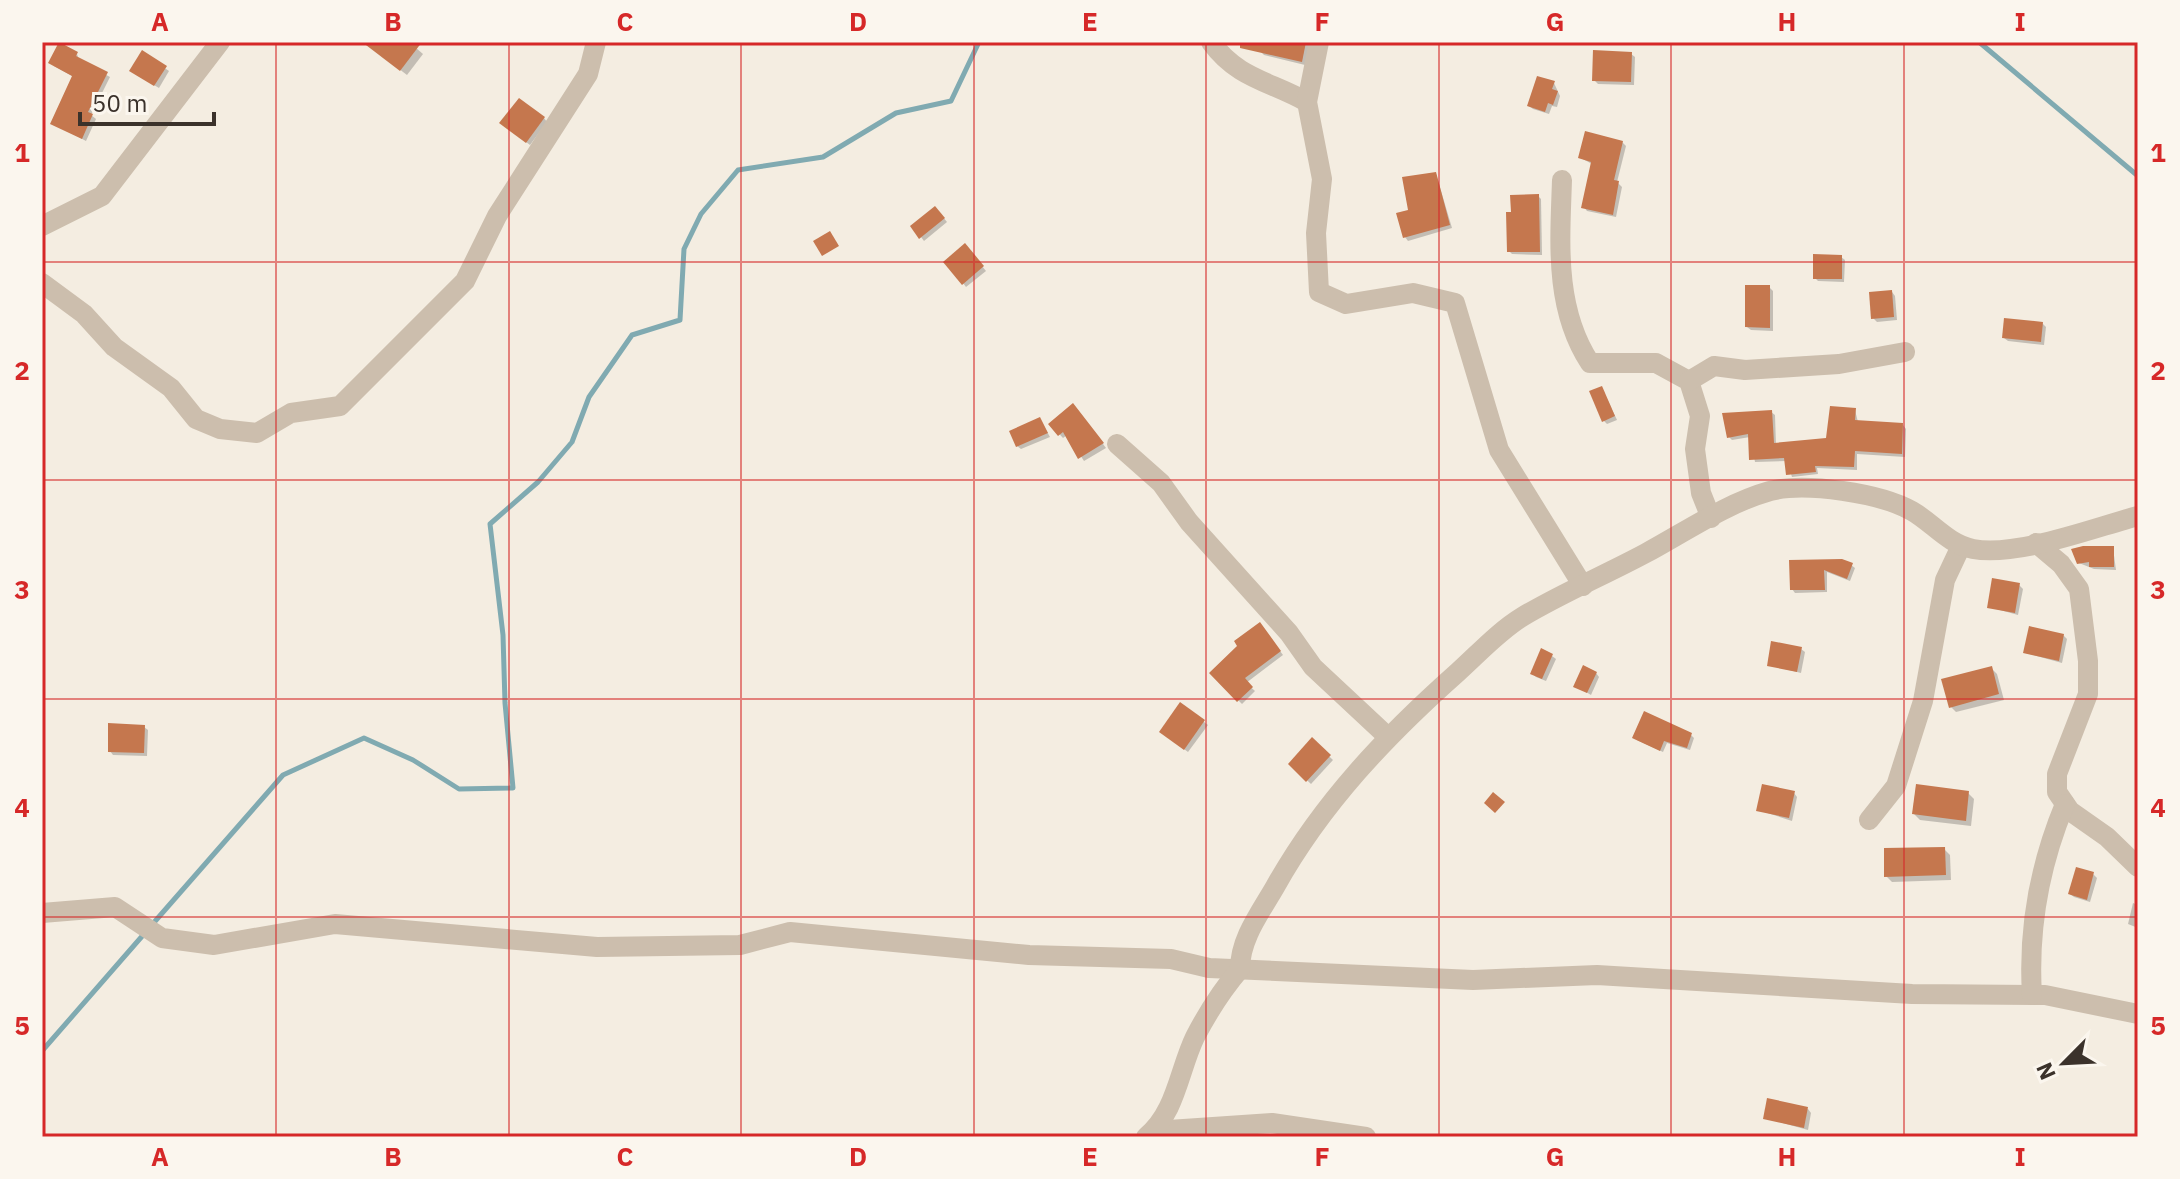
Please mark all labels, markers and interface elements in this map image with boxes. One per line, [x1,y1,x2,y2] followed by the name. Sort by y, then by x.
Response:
[151,4,169,38] text: A
[384,4,402,38] text: B
[617,4,634,38] text: C
[849,4,867,38] text: D
[1082,4,1098,38] text: E
[1314,4,1330,38] text: F
[1546,4,1564,38] text: G
[1778,4,1796,38] text: H
[2014,4,2026,38] text: I
[80,76,214,126] scale bar
[92,87,147,119] text: 50 m
[14,135,30,169] text: 1
[2150,135,2166,169] text: 1
[14,353,30,387] text: 2
[2150,353,2166,387] text: 2
[14,572,30,606] text: 3
[2150,572,2166,606] text: 3
[14,790,30,824] text: 4
[2150,790,2166,824] text: 4
[14,1008,30,1042] text: 5
[2150,1008,2166,1042] text: 5
[2024,1023,2104,1103] north arrow
[2029,1058,2062,1085] text: N
[151,1139,169,1173] text: A
[384,1139,402,1173] text: B
[617,1139,634,1173] text: C
[849,1139,867,1173] text: D
[1082,1139,1098,1173] text: E
[1314,1139,1330,1173] text: F
[1546,1139,1564,1173] text: G
[1778,1139,1796,1173] text: H
[2014,1139,2026,1173] text: I

